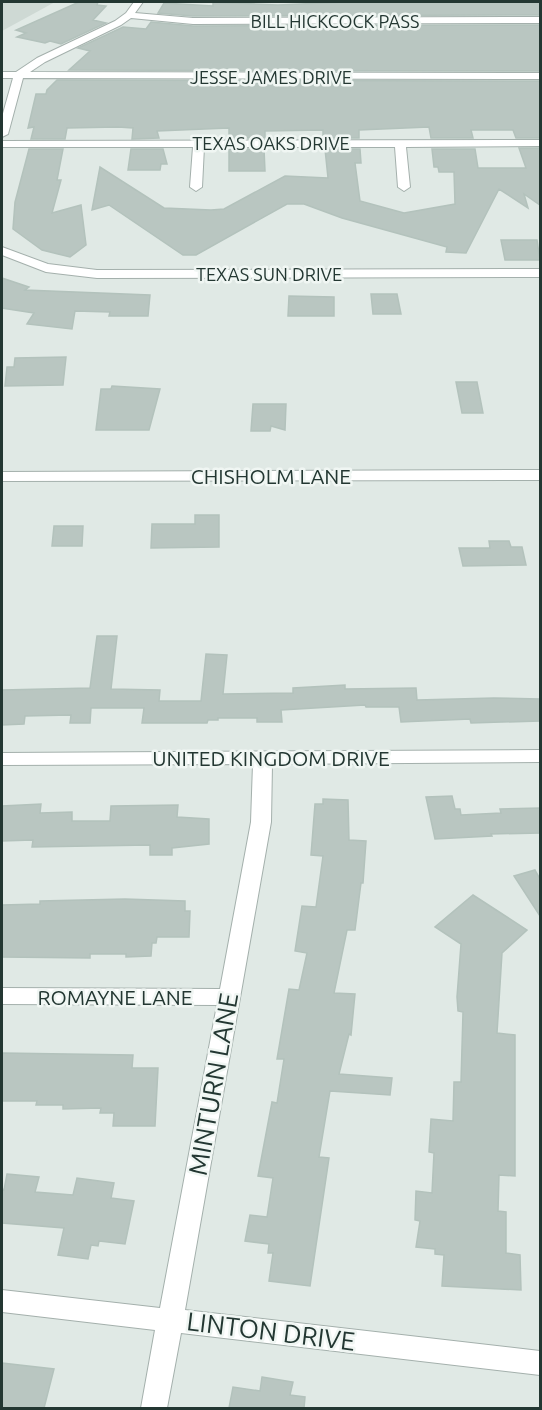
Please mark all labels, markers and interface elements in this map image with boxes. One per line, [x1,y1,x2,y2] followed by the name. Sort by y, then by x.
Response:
[251,11,419,31] street label: BILL HICKCOCK PASS
[190,67,352,87] street label: JESSE JAMES DRIVE
[192,133,350,153] street label: TEXAS OAKS DRIVE
[196,264,342,284] street label: TEXAS SUN DRIVE
[191,464,351,488] street label: CHISHOLM LANE
[152,746,390,770] street label: UNITED KINGDOM DRIVE
[37,985,193,1009] street label: ROMAYNE LANE
[183,990,243,1178] street label: MINTURN LANE
[185,1306,357,1356] street label: LINTON DRIVE

